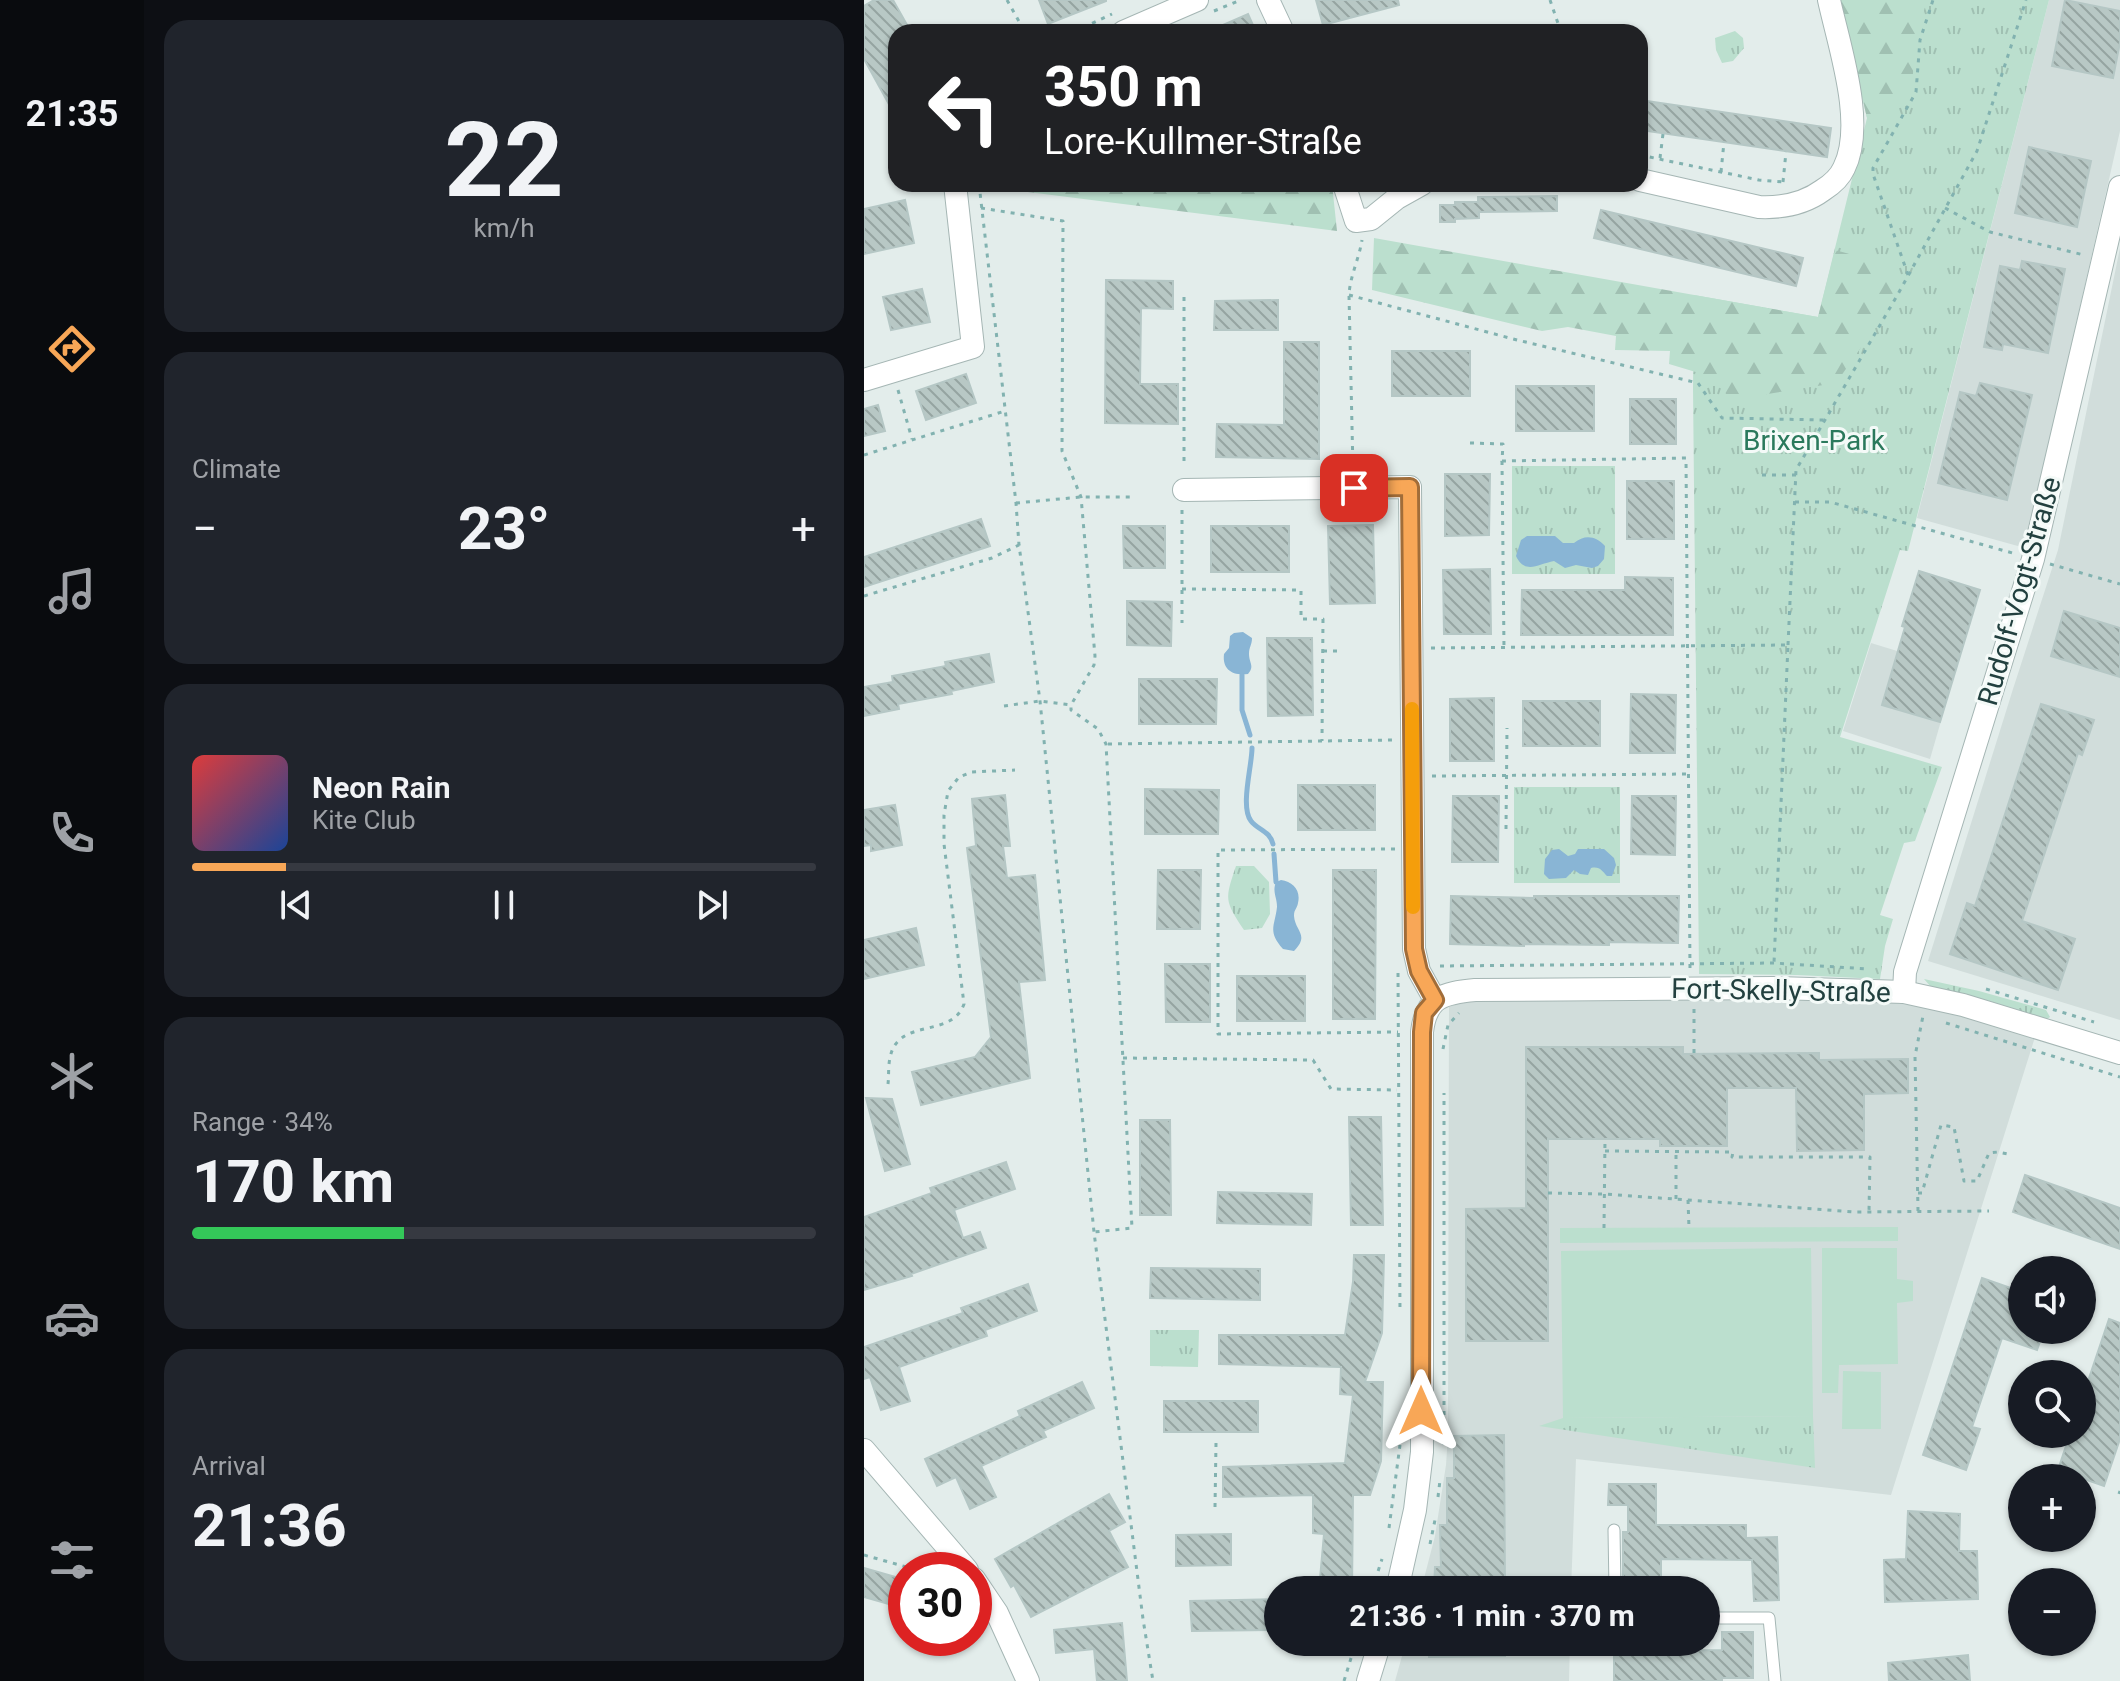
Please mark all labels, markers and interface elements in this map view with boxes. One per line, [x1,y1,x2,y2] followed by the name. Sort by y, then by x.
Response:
[1044,54,1203,120] text: 350 m
[912,56,1016,160] icon: left
[26,93,118,135] text: 21:35
[444,100,564,221] text: 22
[1044,121,1362,163] text: Lore-Kullmer-Straße
[473,213,535,243] text: km/h
[44,321,100,377] icon: directions
[1743,424,1886,457] park label: Brixen-Park
[192,454,281,484] text: Climate
[1320,454,1388,522] pin
[1332,466,1376,510] icon: arrive
[1971,473,2068,709] street label: Rudolf-Vogt-Straße
[458,493,550,564] text: 23°
[192,503,217,555] text: −
[791,503,816,555] text: +
[44,563,100,619] icon: music
[312,770,451,805] text: Neon Rain
[44,805,100,861] icon: phone
[312,805,416,835] text: Kite Club
[274,883,318,927] icon: previous
[482,883,526,927] icon: pause
[690,883,734,927] icon: next
[1671,972,1891,1009] street label: Fort-Skelly-Straße
[44,1048,100,1104] icon: climate
[192,1107,333,1137] text: Range · 34%
[192,1146,394,1217] text: 170 km
[2008,1256,2096,1656] map controls
[2008,1256,2096,1344] button: sound
[44,1290,100,1346] icon: car
[2008,1360,2096,1448] button: search
[1379,1369,1463,1453] position arrow
[192,1451,266,1481] text: Arrival
[2008,1464,2096,1552] button: +
[192,1490,347,1561] text: 21:36
[44,1532,100,1588] icon: filters
[888,1552,992,1656] speed limit sign: 30
[2008,1568,2096,1656] button: −
[1349,1598,1635,1633] text: 21:36 · 1 min · 370 m

